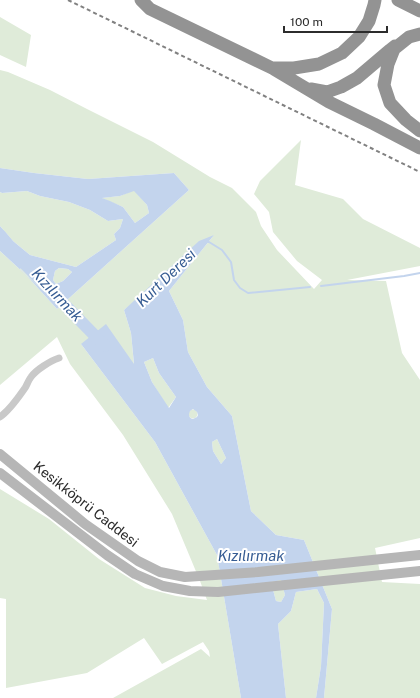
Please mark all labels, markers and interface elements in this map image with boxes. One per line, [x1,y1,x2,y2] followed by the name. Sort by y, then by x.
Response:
[284,8,387,34] scale bar
[290,15,323,29] text: 100 m
[133,245,199,310] water label: Kurt Deresi
[28,265,87,325] water label: Kızılırmak
[30,458,142,550] street label: Kesikköprü Caddesi
[218,547,285,564] water label: Kızılırmak

